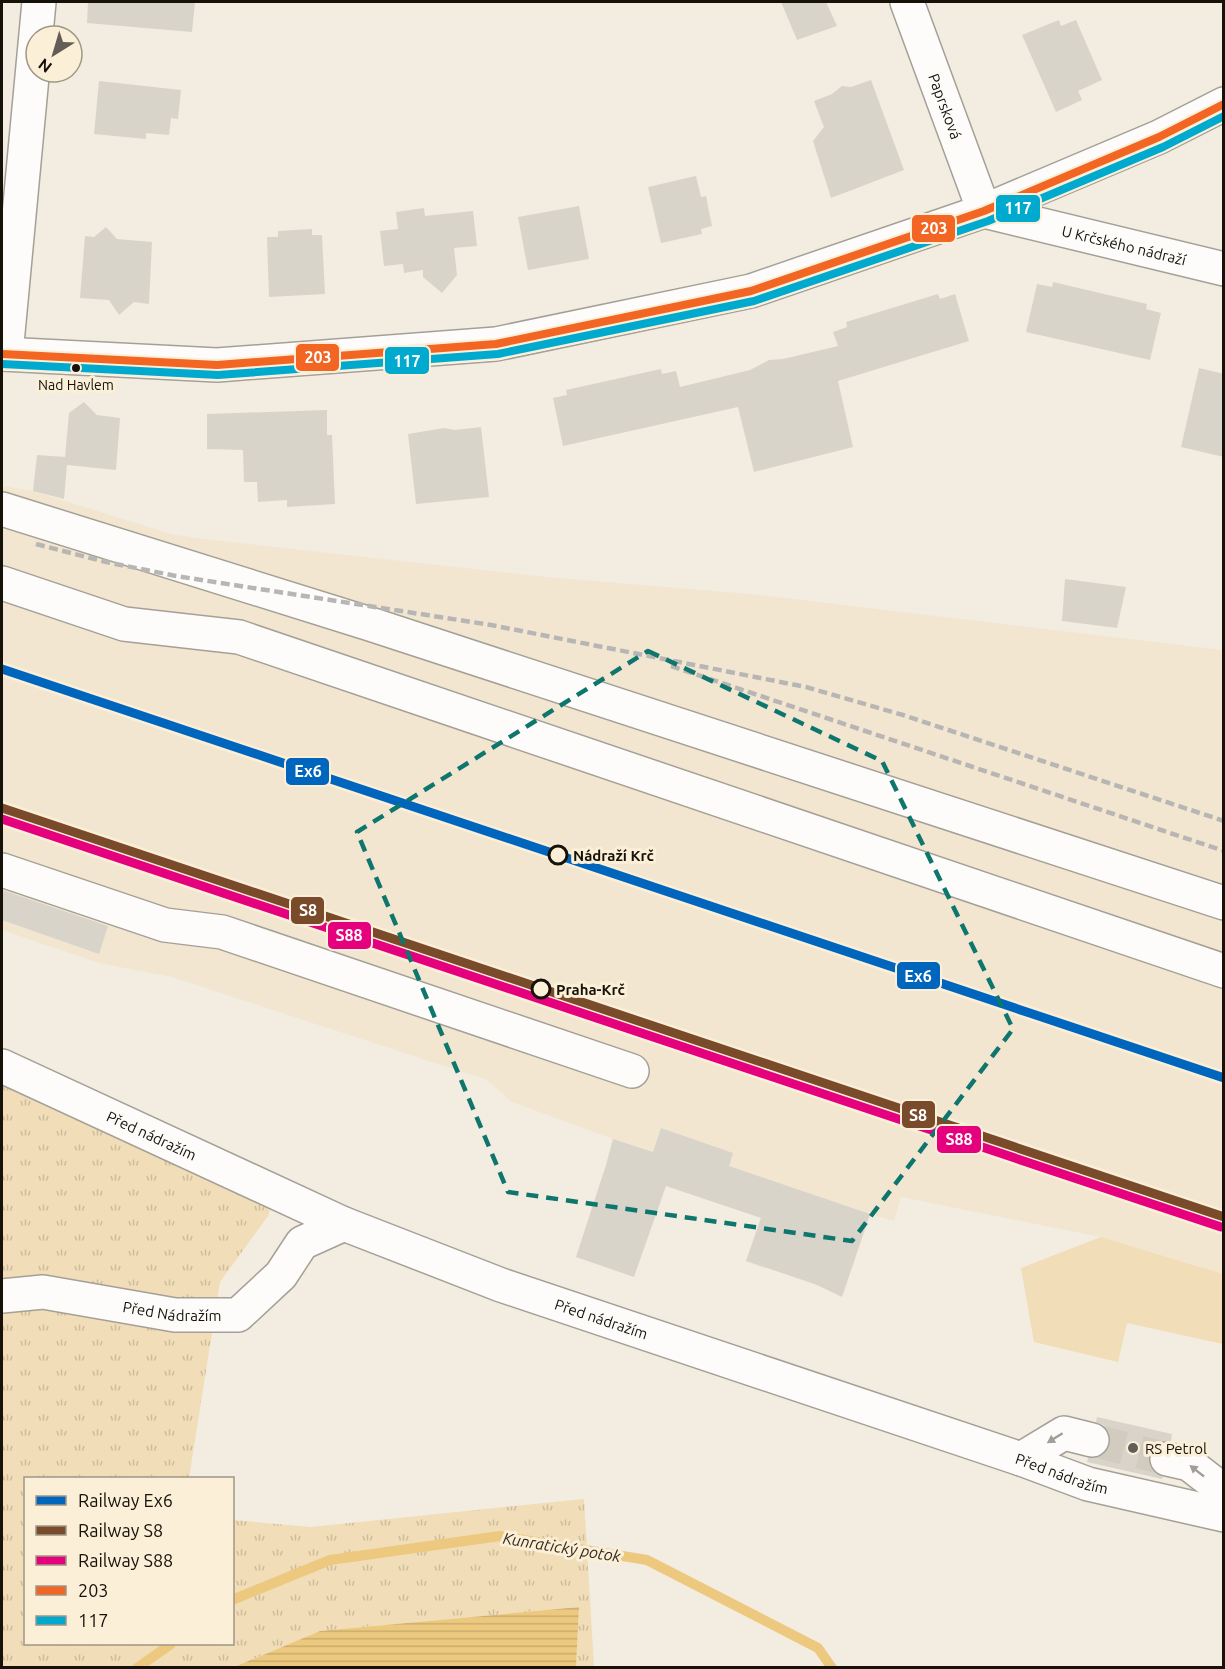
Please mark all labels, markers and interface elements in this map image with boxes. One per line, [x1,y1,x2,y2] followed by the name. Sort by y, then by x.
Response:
[24,24,84,84] north arrow
[35,55,55,77] text: N
[926,71,965,141] street label: Paprsková
[995,194,1041,223] line badge: 117
[1004,199,1032,217] text: 117
[911,214,956,243] line badge: 203
[920,219,948,237] text: 203
[1060,222,1188,268] street label: U Krčského nádraží
[295,343,340,372] line badge: 203
[384,346,430,375] line badge: 117
[304,348,332,366] text: 203
[393,352,421,370] text: 117
[70,362,82,374] marker: Nad Havlem
[38,377,114,393] place label: Nad Havlem
[285,757,330,786] line badge: Ex6
[294,762,322,780] text: Ex6
[548,845,568,865] marker: Nádraží Krč
[573,847,654,864] place label: Nádraží Krč
[290,896,325,925] line badge: S8
[299,901,317,919] text: S8
[327,921,372,950] line badge: S88
[335,926,363,944] text: S88
[896,961,941,990] line badge: Ex6
[904,967,932,985] text: Ex6
[531,979,551,999] marker: Praha-Krč
[556,981,625,998] place label: Praha-Krč
[901,1100,936,1129] line badge: S8
[909,1106,927,1124] text: S8
[104,1107,199,1163] street label: Před nádražím
[936,1125,982,1154] line badge: S88
[945,1130,973,1148] text: S88
[553,1295,650,1342] street label: Před nádražím
[122,1298,221,1324] street label: Před Nádražím
[1047,1433,1063,1444] one-way arrow
[1145,1440,1207,1457] place label: RS Petrol
[1126,1441,1140,1455] marker: RS Petrol
[1013,1449,1110,1497] street label: Před nádražím
[1189,1465,1205,1477] one-way arrow
[24,1477,234,1645] legend
[78,1490,173,1510] text: Railway Ex6
[78,1520,163,1540] text: Railway S8
[502,1529,623,1565] water label: Kunratický potok
[78,1550,173,1570] text: Railway S88
[78,1580,108,1600] text: 203
[78,1610,108,1630] text: 117

